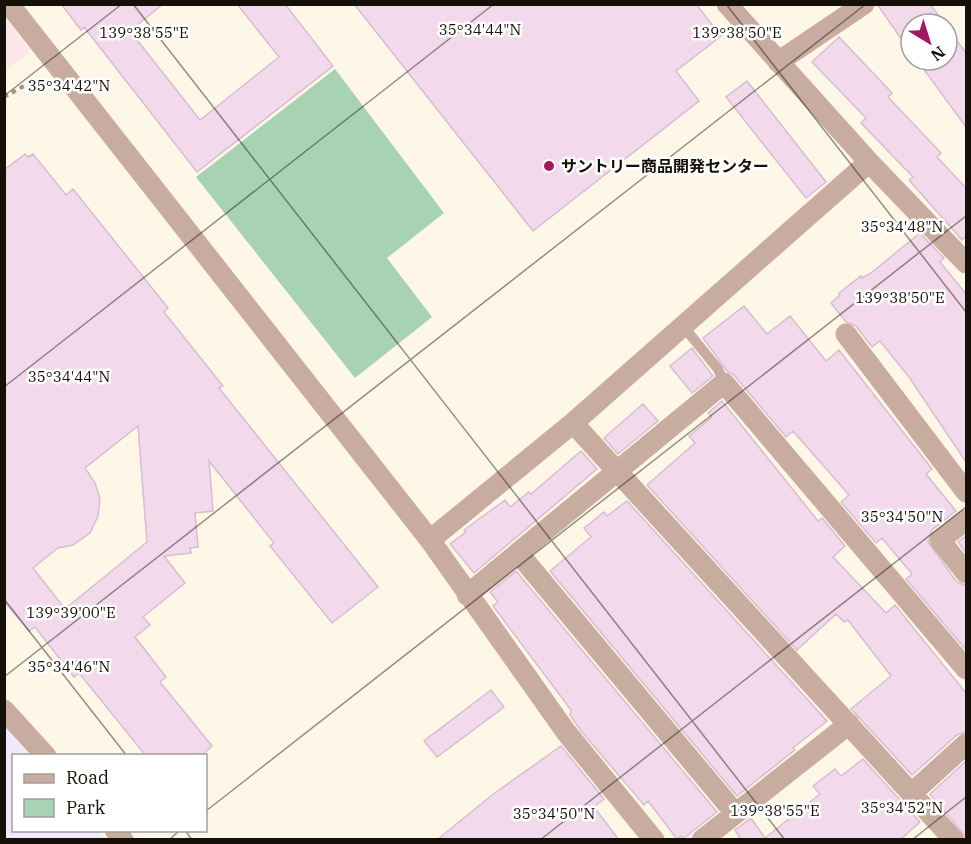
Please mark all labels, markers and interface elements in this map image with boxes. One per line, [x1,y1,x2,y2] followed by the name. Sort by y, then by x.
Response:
[899,12,959,72] north arrow
[439,20,521,39] text: 35°34'44"N
[99,23,189,42] text: 139°38'55"E
[692,23,782,42] text: 139°38'50"E
[927,42,949,66] text: N
[28,76,110,95] text: 35°34'42"N
[561,156,769,176] place label: サントリー商品開発センター
[542,159,556,173] marker: サントリー商品開発センター
[861,217,943,236] text: 35°34'48"N
[855,288,945,307] text: 139°38'50"E
[28,367,110,386] text: 35°34'44"N
[861,507,943,526] text: 35°34'50"N
[26,603,116,622] text: 139°39'00"E
[28,657,110,676] text: 35°34'46"N
[12,754,207,832] legend
[66,766,109,789] text: Road
[66,796,106,819] text: Park
[861,798,943,817] text: 35°34'52"N
[730,801,820,820] text: 139°38'55"E
[513,804,595,823] text: 35°34'50"N

